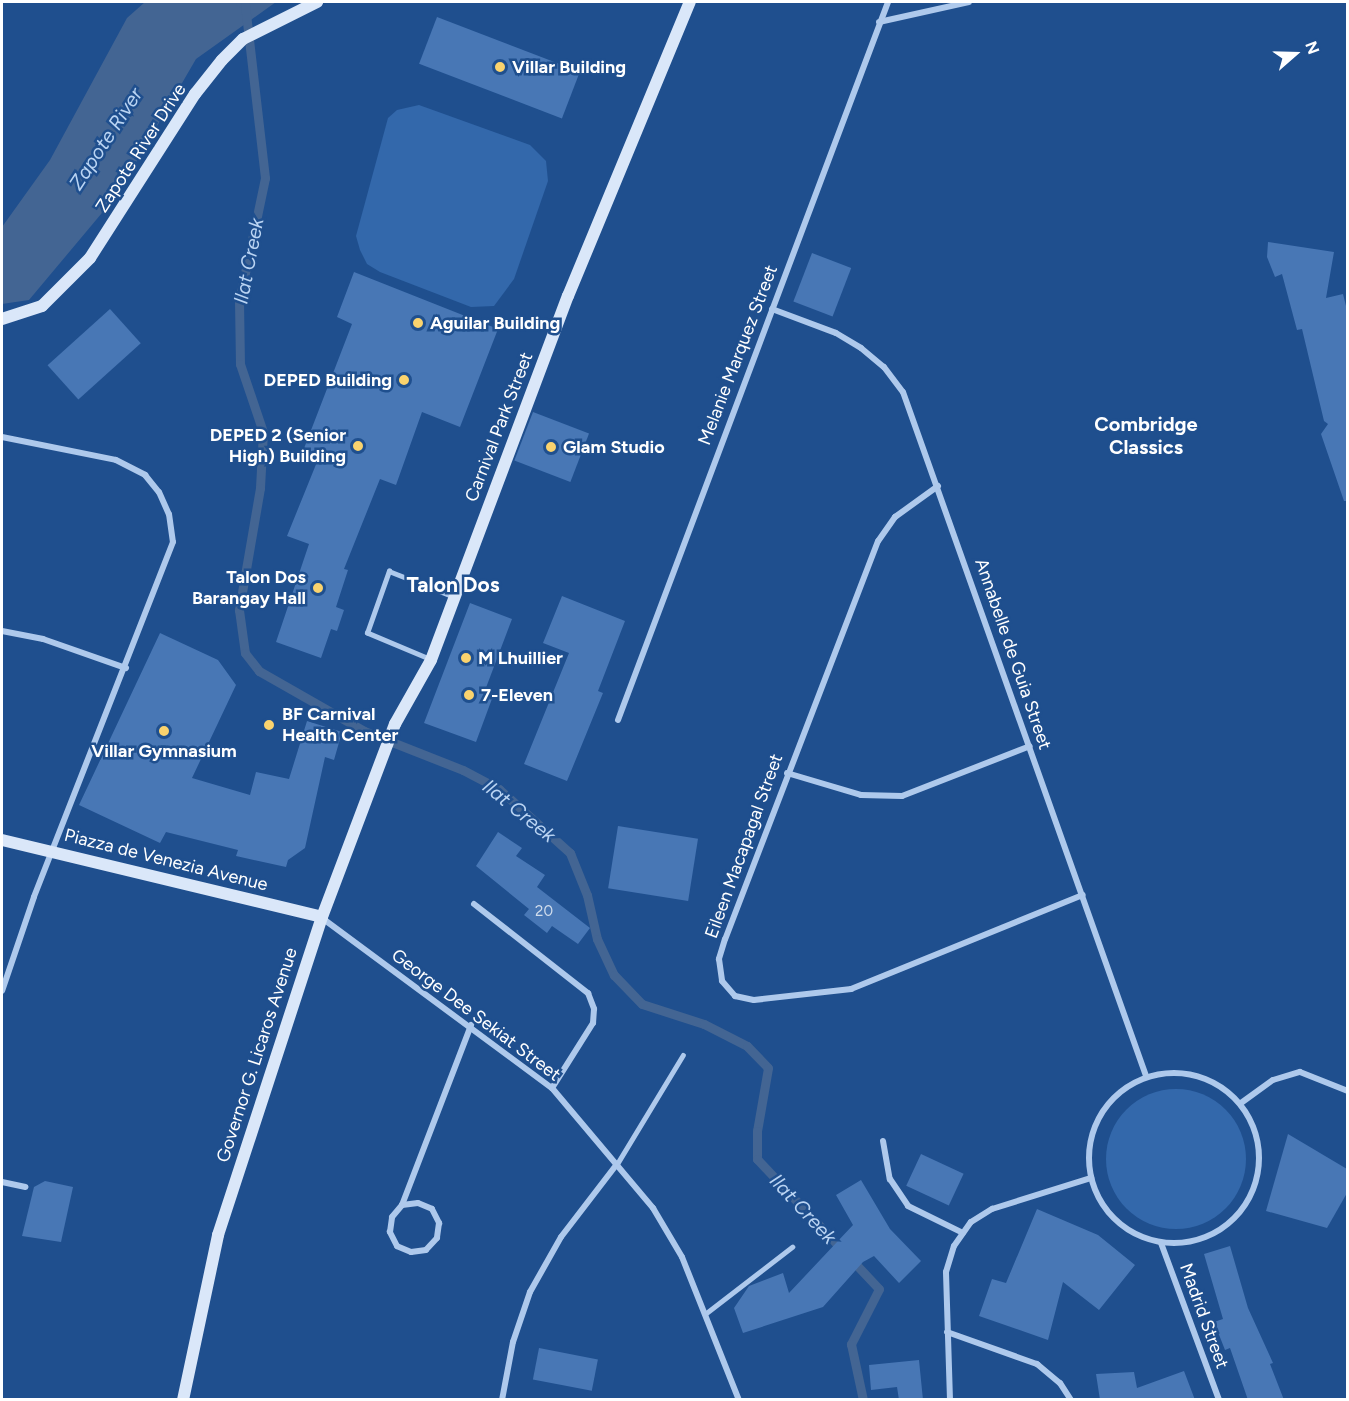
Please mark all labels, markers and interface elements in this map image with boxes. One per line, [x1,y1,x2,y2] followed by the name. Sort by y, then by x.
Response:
[1265,24,1325,84] north arrow
[1301,39,1323,57] text: N
[512,56,626,78] place label: Villar Building
[493,60,507,74] marker: Villar Building
[91,79,191,217] street label: Zapote River Drive
[64,84,148,194] water label: Zapote River
[229,216,269,306] water label: Ilat Creek
[694,262,782,448] street label: Melanie Marquez Street
[430,312,560,334] place label: Aguilar Building
[411,316,425,330] marker: Aguilar Building
[461,349,537,505] street label: Carnival Park Street
[264,369,392,391] place label: DEPED Building
[397,373,411,387] marker: DEPED Building
[1094,412,1198,459] district label: Combridge Classics
[210,425,346,468] place label: DEPED 2 (Senior High) Building
[563,436,665,458] place label: Glam Studio
[351,439,365,453] marker: DEPED 2 (Senior High) Building
[544,440,558,454] marker: Glam Studio
[970,556,1056,752] street label: Annabelle de Guia Street
[192,567,306,610] place label: Talon Dos Barangay Hall
[406,572,500,598] district label: Talon Dos
[311,581,325,595] marker: Talon Dos Barangay Hall
[478,647,563,669] place label: M Lhuillier
[459,651,473,665] marker: M Lhuillier
[481,684,553,706] place label: 7-Eleven
[462,688,476,702] marker: 7-Eleven
[282,704,398,746] place label: BF Carnival Health Center
[260,716,278,734] marker: BF Carnival Health Center
[157,724,171,738] marker: Villar Gymnasium
[91,740,237,762] place label: Villar Gymnasium
[701,751,787,941] street label: Eileen Macapagal Street
[478,774,560,848] water label: Ilat Creek
[62,824,270,896] street label: Piazza de Venezia Avenue
[535,903,553,921] house number: 20
[387,944,565,1086] street label: George Dee Sekiat Street
[212,945,302,1165] street label: Governor G. Licaros Avenue
[765,1169,841,1249] water label: Ilat Creek
[1175,1260,1233,1372] street label: Madrid Street

